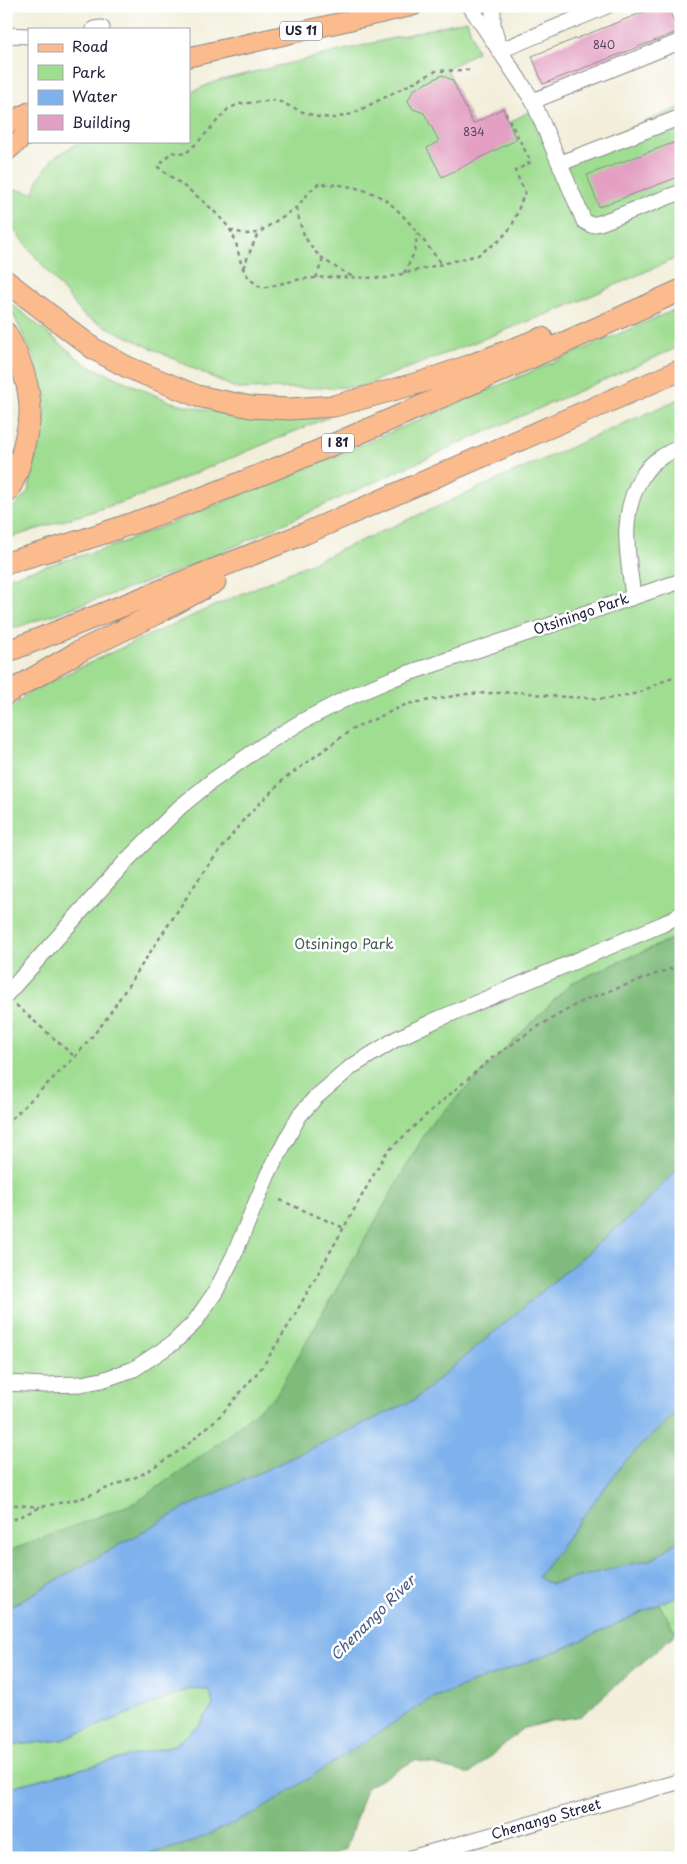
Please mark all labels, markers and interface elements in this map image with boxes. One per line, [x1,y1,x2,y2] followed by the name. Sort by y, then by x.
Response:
[280,22,322,40] road number: US 11
[28,28,190,142] legend
[72,34,108,57] text: Road
[593,36,615,53] house number: 840
[72,60,106,83] text: Park
[72,84,117,107] text: Water
[72,110,131,133] text: Building
[463,123,485,140] house number: 834
[322,433,354,452] road number: I 81
[530,587,632,640] street label: Otsiningo Park
[294,933,394,954] park label: Otsiningo Park
[324,1567,421,1665] water label: Chenango River
[489,1793,603,1844] street label: Chenango Street

